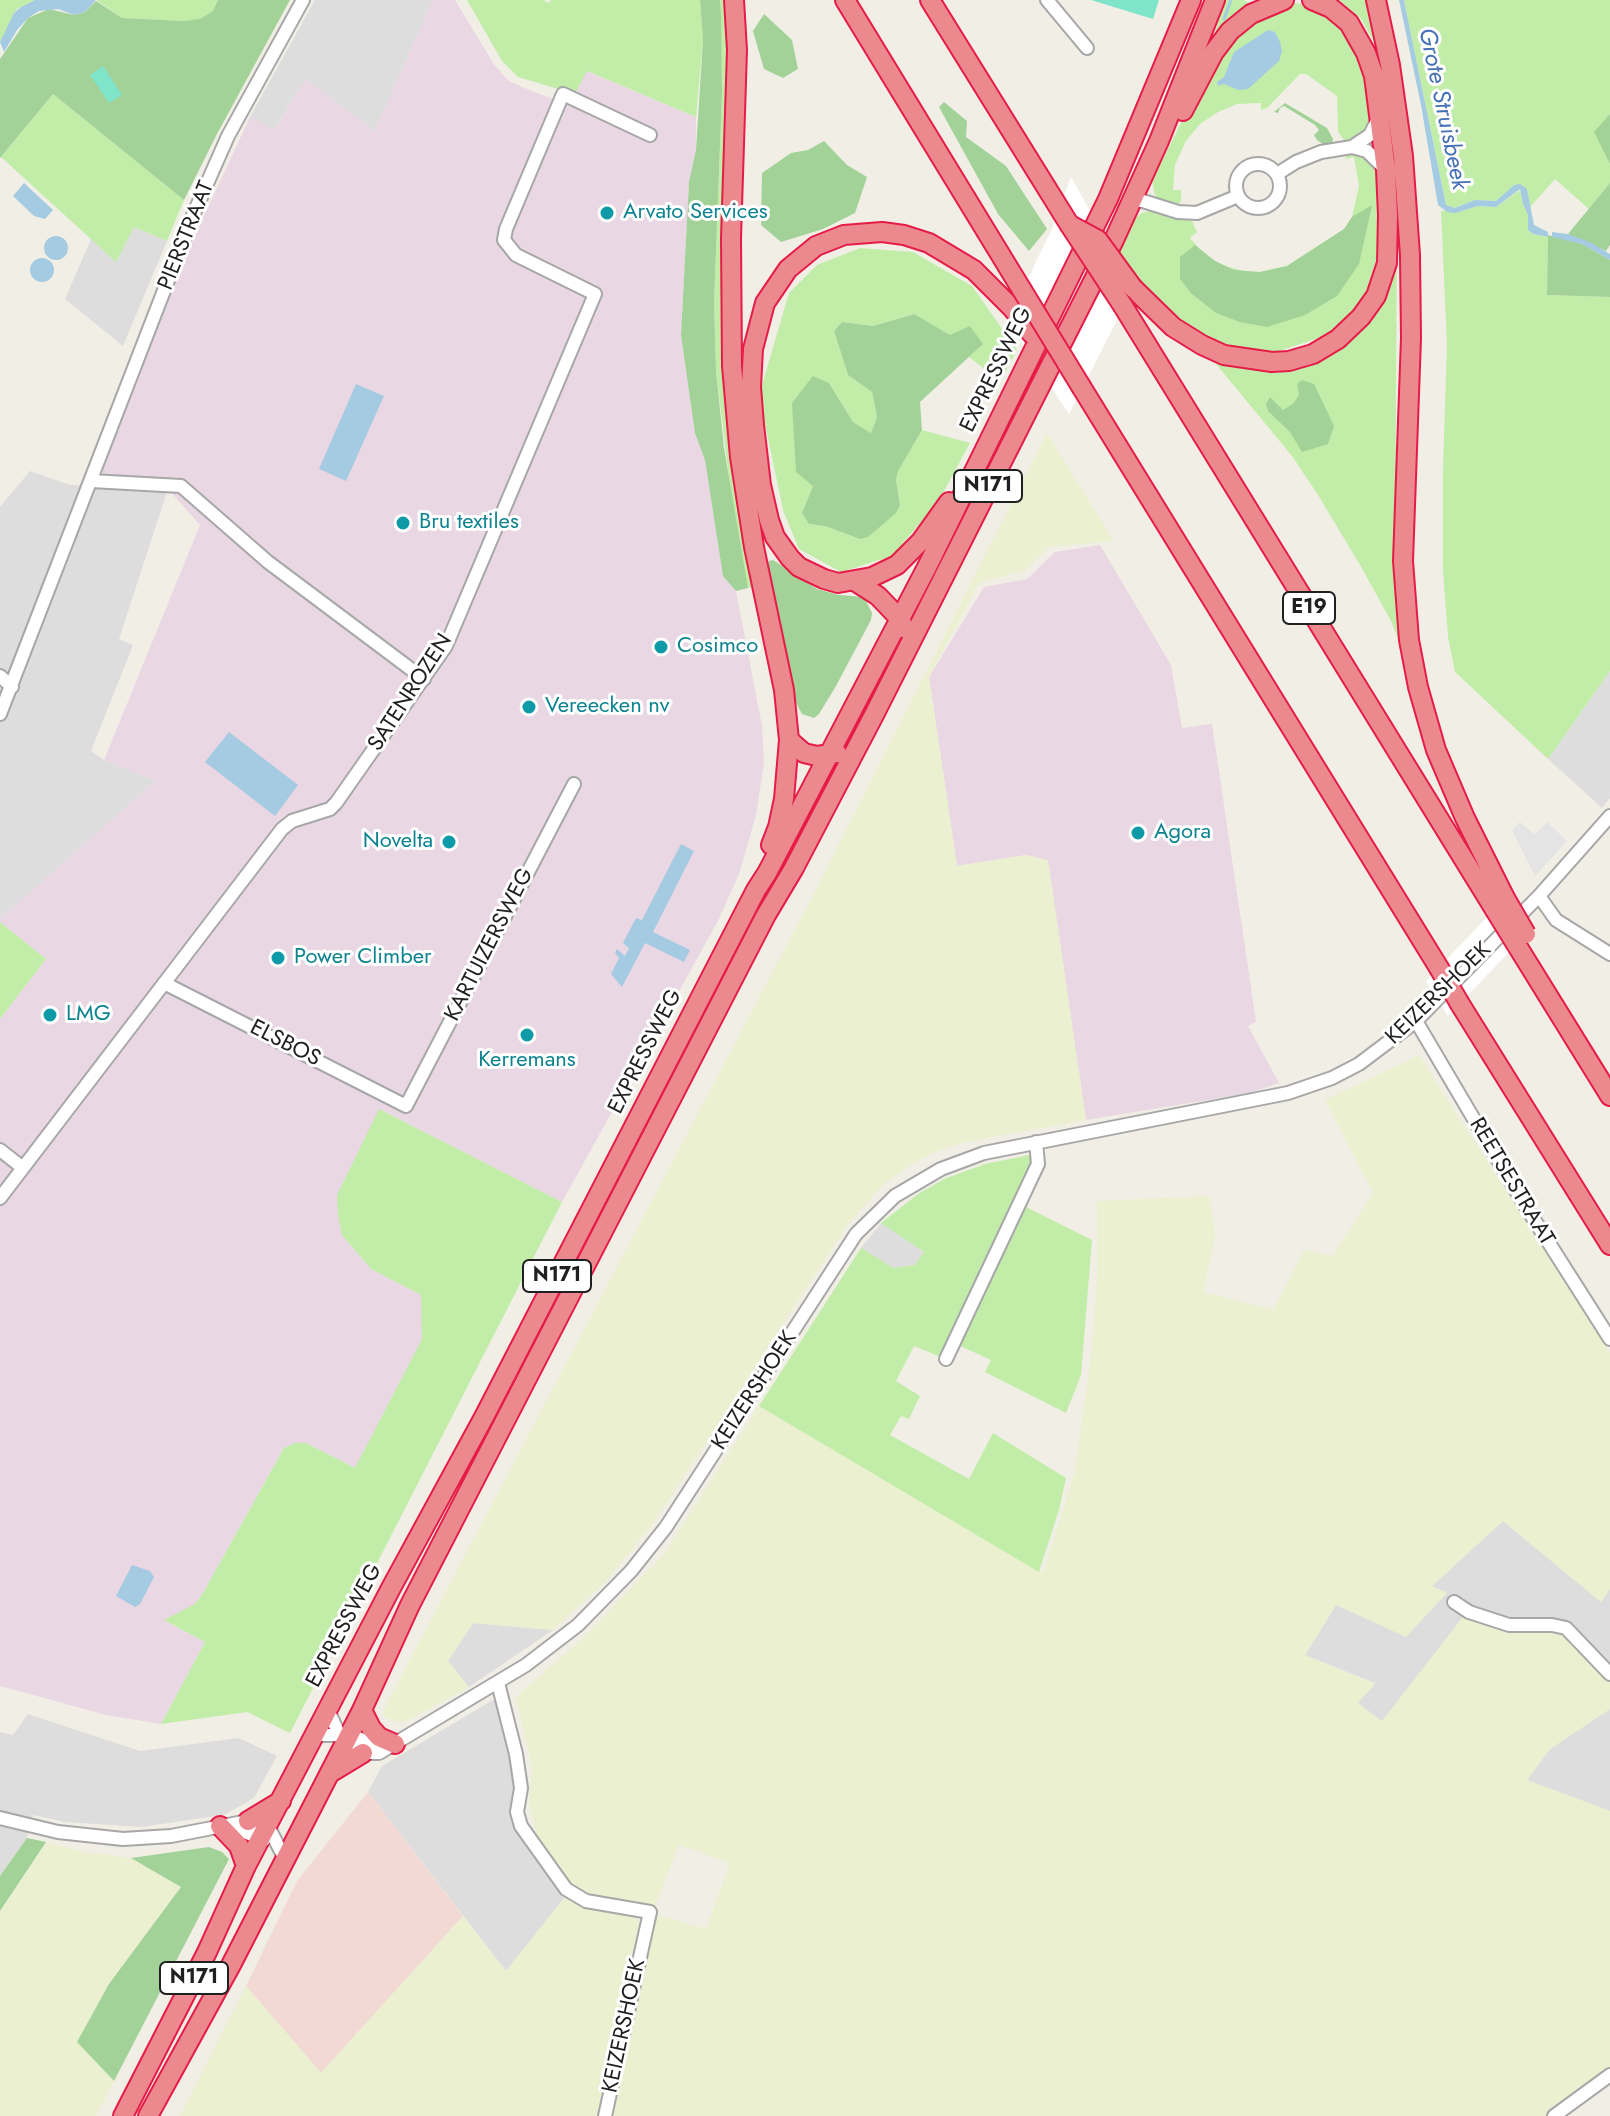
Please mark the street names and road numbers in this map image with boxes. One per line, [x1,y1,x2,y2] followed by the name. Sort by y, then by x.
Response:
[153,178,221,294] street label: PIERSTRAAT
[955,303,1039,437] street label: EXPRESSWEG
[954,470,1022,502] road number: N171
[1283,592,1335,624] road number: E19
[363,629,459,757] street label: SATENROZEN
[440,864,540,1026] street label: KARTUIZERSWEG
[1381,937,1497,1051] street label: KEIZERSHOEK
[603,985,689,1119] street label: EXPRESSWEG
[245,1015,325,1073] street label: ELSBOS
[1463,1114,1559,1250] street label: REETSESTRAAT
[523,1260,591,1292] road number: N171
[707,1327,803,1455] street label: KEIZERSHOEK
[301,1560,389,1692] street label: EXPRESSWEG
[598,1957,652,2095] street label: KEIZERSHOEK
[160,1962,228,1994] road number: N171

